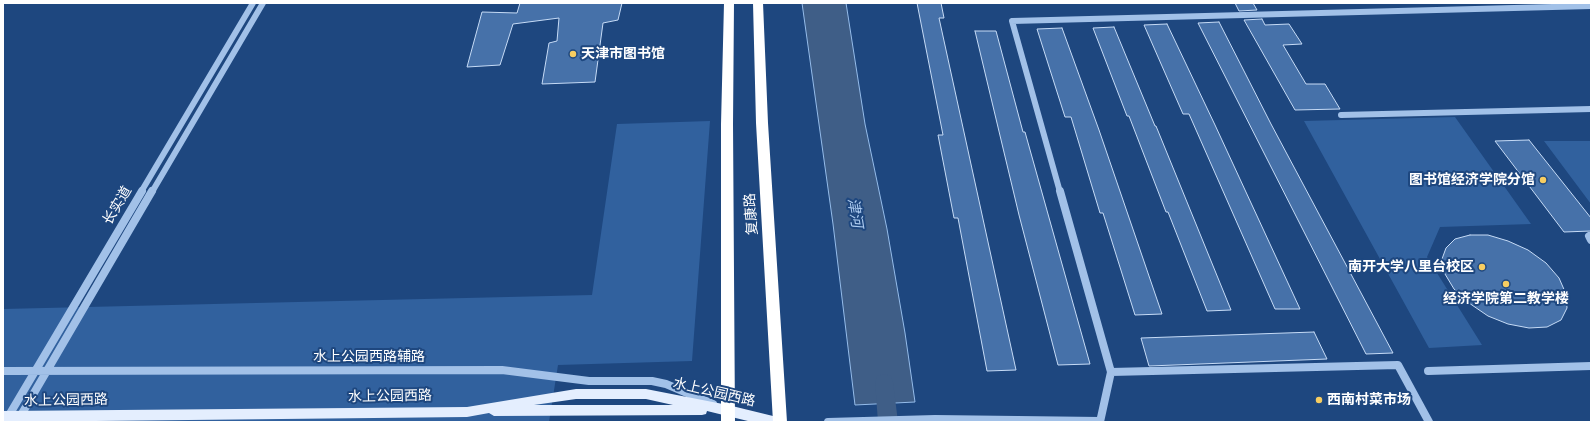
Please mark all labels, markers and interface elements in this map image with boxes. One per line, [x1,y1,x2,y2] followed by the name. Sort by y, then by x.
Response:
[581,46,665,62] place label: 天津市图书馆
[568,49,578,59] marker: 天津市图书馆
[1409,172,1535,188] place label: 图书馆经济学院分馆
[1538,175,1548,185] marker: 图书馆经济学院分馆
[100,184,136,228] street label: 长实道
[742,192,762,236] street label: 复康路
[843,197,865,229] water label: 津河
[1348,259,1474,275] place label: 南开大学八里台校区
[1477,262,1487,272] marker: 南开大学八里台校区
[1501,279,1511,289] marker: 经济学院第二教学楼
[1443,291,1569,307] place label: 经济学院第二教学楼
[313,349,425,365] street label: 水上公园西路辅路
[671,375,757,411] street label: 水上公园西路
[348,388,432,406] street label: 水上公园西路
[24,392,108,410] street label: 水上公园西路
[1327,392,1411,408] place label: 西南村菜市场
[1314,395,1324,405] marker: 西南村菜市场

